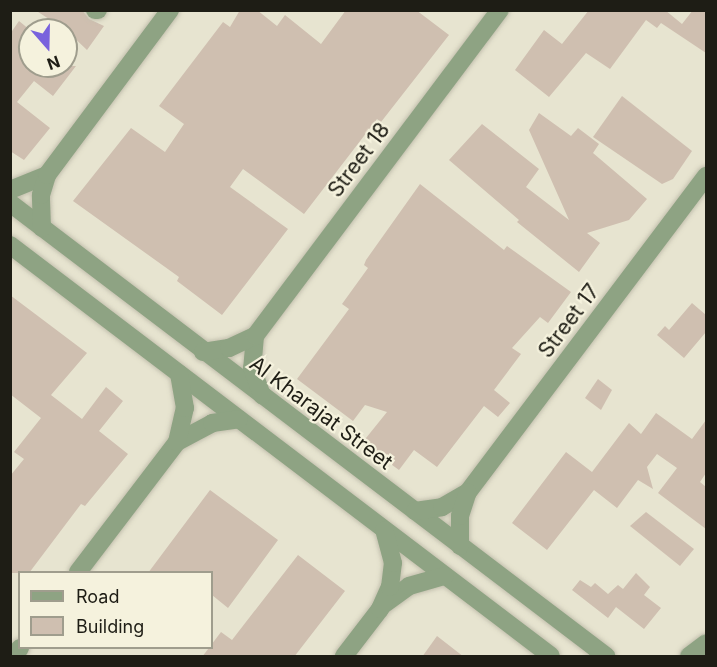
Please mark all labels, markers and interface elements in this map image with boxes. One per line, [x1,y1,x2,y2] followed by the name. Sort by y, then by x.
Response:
[18,18,78,78] north arrow
[44,52,63,75] text: N
[323,118,395,202] street label: Street 18
[533,279,605,363] street label: Street 17
[245,351,397,475] street label: Al Kharajat Street
[18,571,213,649] legend
[76,586,119,607] text: Road
[76,616,144,637] text: Building

